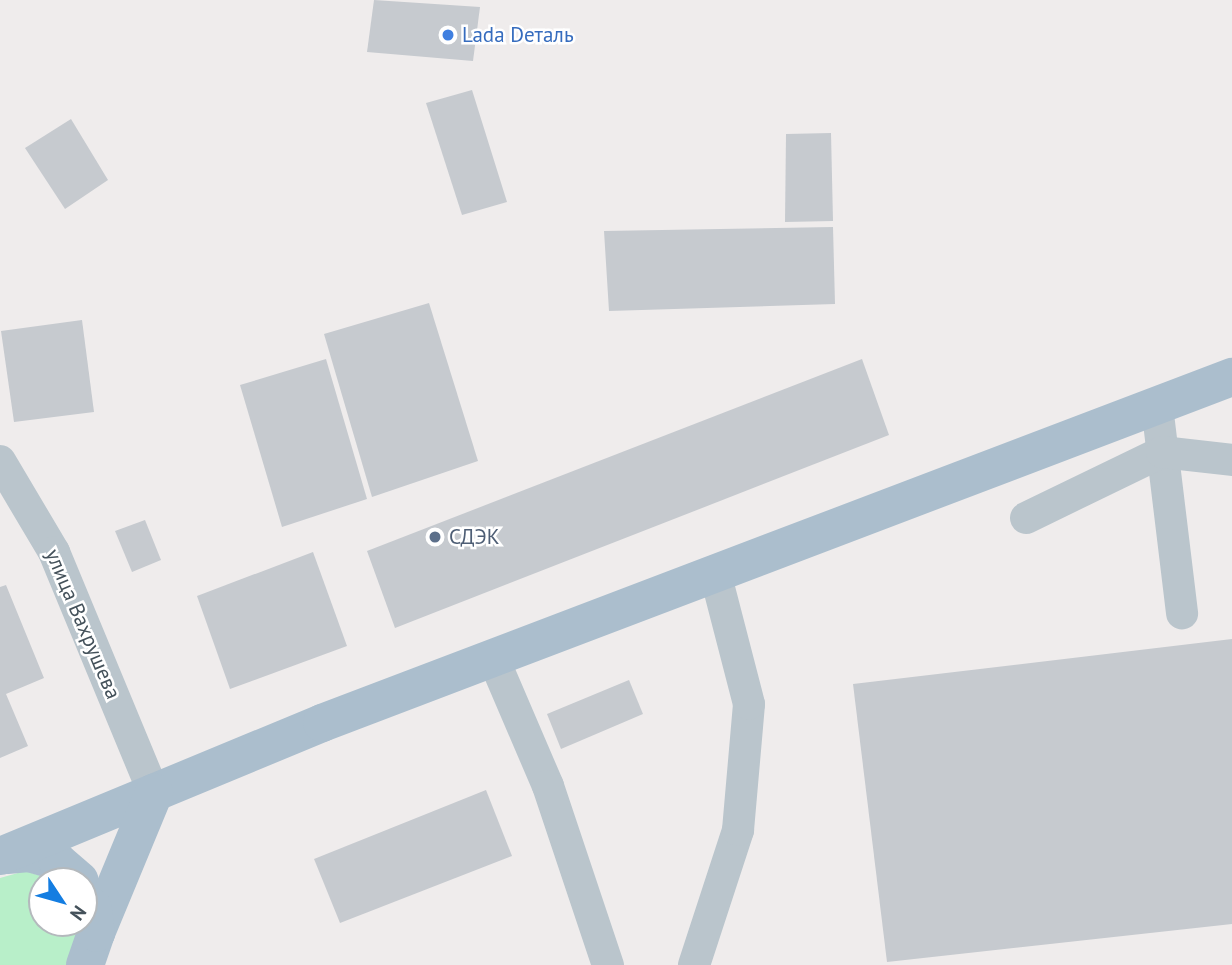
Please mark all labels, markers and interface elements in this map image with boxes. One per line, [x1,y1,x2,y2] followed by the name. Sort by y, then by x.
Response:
[462,22,574,48] place label: Lada Dеталь
[440,27,456,43] marker: Lada Dеталь
[449,524,500,550] place label: СДЭК
[427,529,443,545] marker: СДЭК
[40,545,126,703] street label: улица Вахрушева
[28,867,98,937] north arrow
[65,901,92,925] text: N

